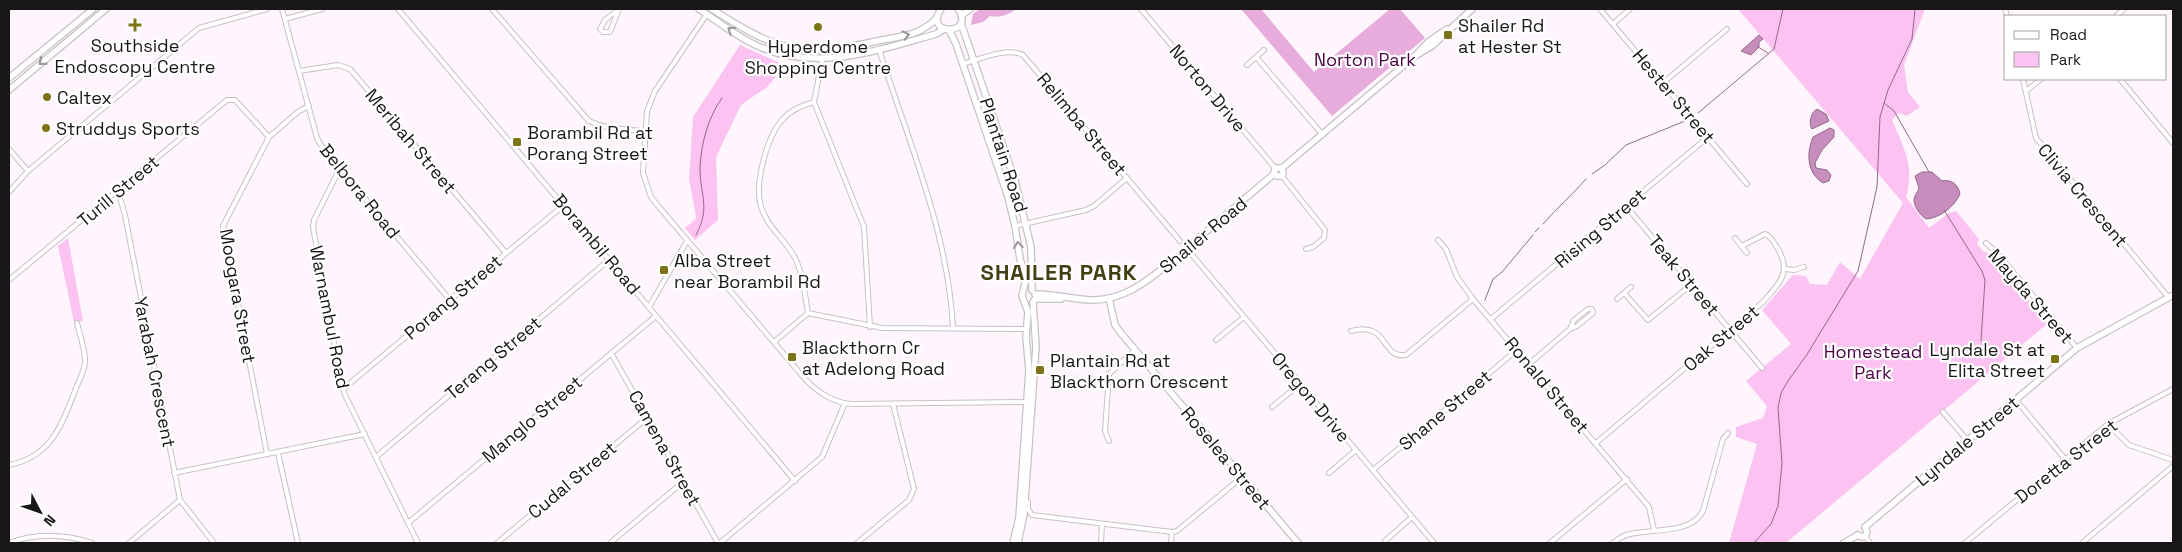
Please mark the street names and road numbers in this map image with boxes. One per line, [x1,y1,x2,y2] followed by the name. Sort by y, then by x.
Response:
[1165,39,1251,137] street label: Norton Drive
[1628,44,1720,148] street label: Hester Street
[1032,68,1132,180] street label: Relimba Street
[360,84,462,198] street label: Meribah Street
[975,95,1033,215] street label: Plantain Road
[315,139,405,243] street label: Belbora Road
[2033,139,2133,251] street label: Clivia Crescent
[72,150,164,232] street label: Turill Street
[1550,183,1650,273] street label: Rising Street
[548,189,646,299] street label: Borambil Road
[1154,192,1252,278] street label: Shailer Road
[215,227,261,365] street label: Moogara Street
[1643,230,1725,320] street label: Teak Street
[305,243,355,391] street label: Warnambul Road
[1984,244,2078,348] street label: Mayda Street
[399,249,507,345] street label: Porang Street
[129,295,181,449] street label: Yarabah Crescent
[1678,300,1764,376] street label: Oak Street
[440,311,546,405] street label: Terang Street
[1500,332,1594,438] street label: Ronald Street
[1267,347,1355,447] street label: Oregon Drive
[1394,365,1496,455] street label: Shane Street
[477,370,587,468] street label: Manglo Street
[624,386,706,510] street label: Camena Street
[1910,391,2024,491] street label: Lyndale Street
[1176,402,1276,514] street label: Roselea Street
[2010,414,2122,508] street label: Doretta Street
[523,436,621,524] street label: Cudal Street

